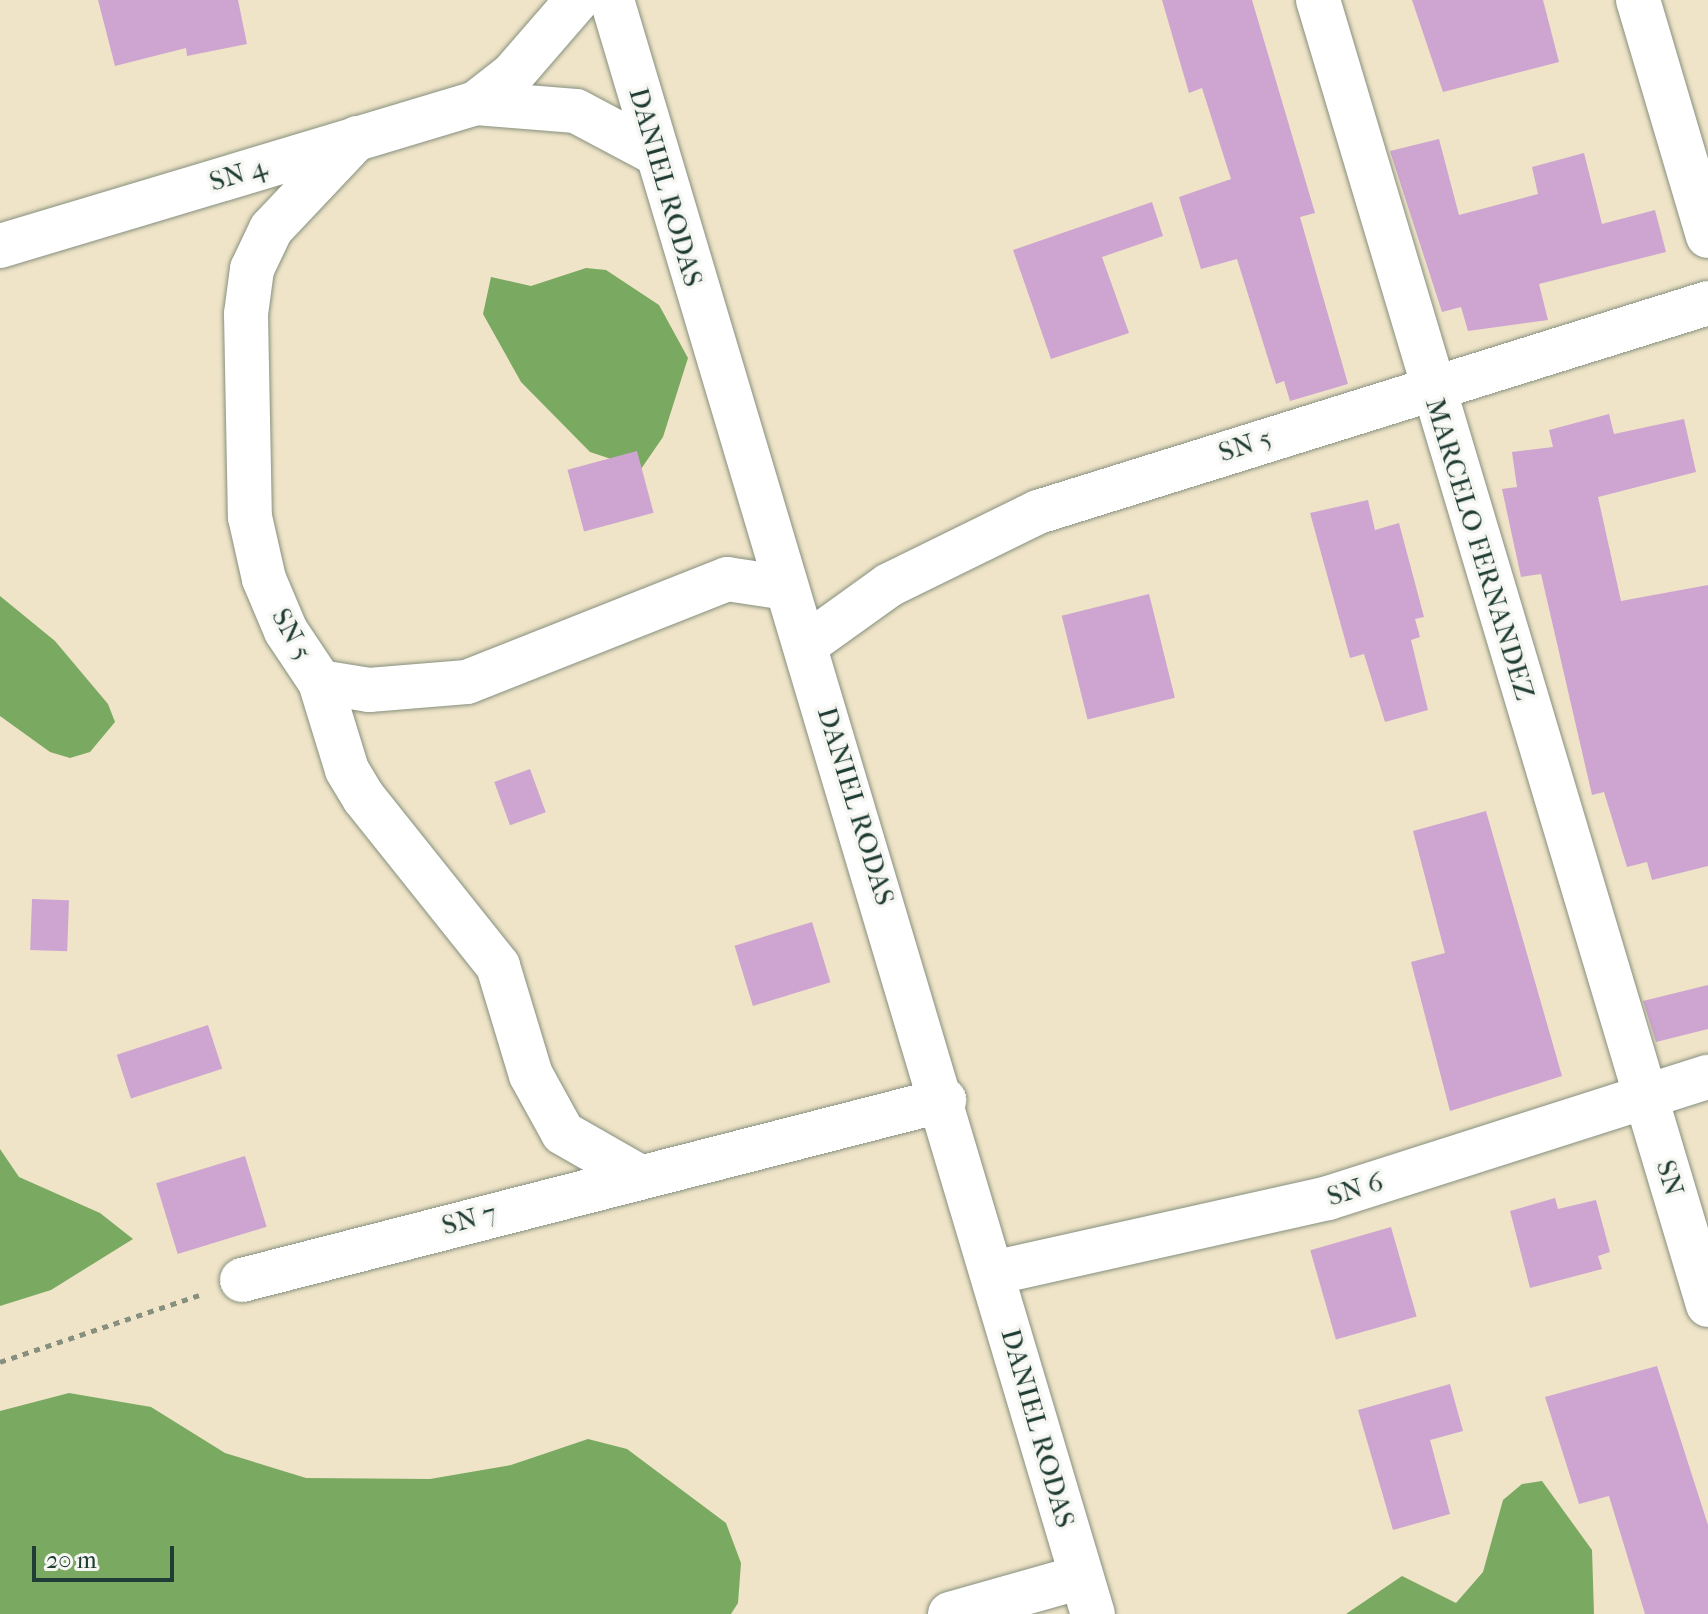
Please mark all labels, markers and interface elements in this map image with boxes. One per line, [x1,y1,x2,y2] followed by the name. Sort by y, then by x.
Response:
[622,84,710,290] street label: DANIEL RODAS
[205,149,271,199] street label: SN 4
[1418,394,1542,704] street label: MARCELO FERNANDEZ
[1214,421,1276,469] street label: SN 5
[264,602,320,666] street label: SN 5
[810,703,902,909] street label: DANIEL RODAS
[1649,1156,1691,1200] street label: SN
[1323,1165,1387,1213] street label: SN 6
[438,1196,500,1242] street label: SN 7
[994,1325,1082,1531] street label: DANIEL RODAS
[36,1530,178,1580] scale bar
[46,1546,97,1574] text: 20 m

